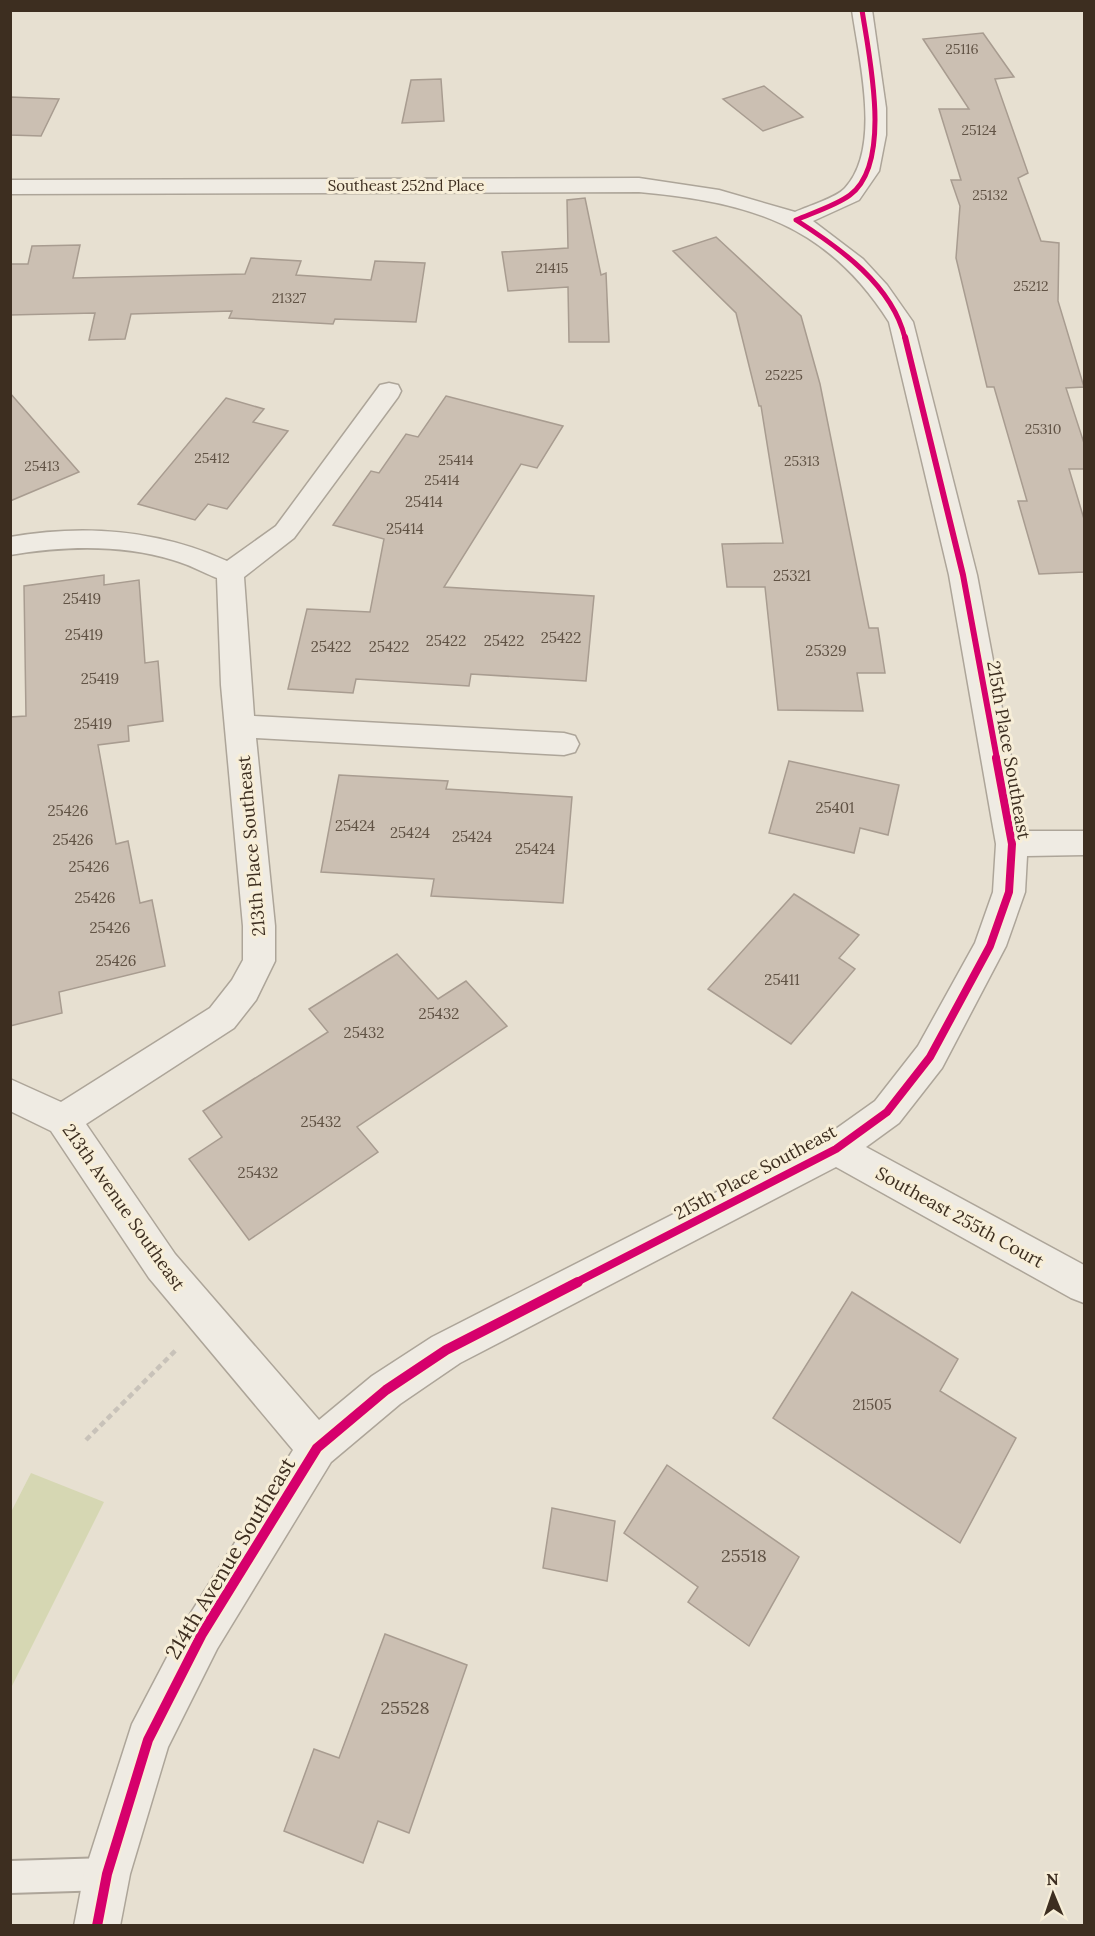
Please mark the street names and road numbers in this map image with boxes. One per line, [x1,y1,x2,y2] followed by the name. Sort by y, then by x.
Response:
[328,176,484,195] street label: Southeast 252nd Place
[982,659,1036,841] street label: 215th Place Southeast
[232,755,270,937] street label: 213th Place Southeast
[58,1119,190,1295] street label: 213th Avenue Southeast
[670,1119,840,1225] street label: 215th Place Southeast
[872,1161,1048,1273] street label: Southeast 255th Court
[159,1451,301,1664] street label: 214th Avenue Southeast

